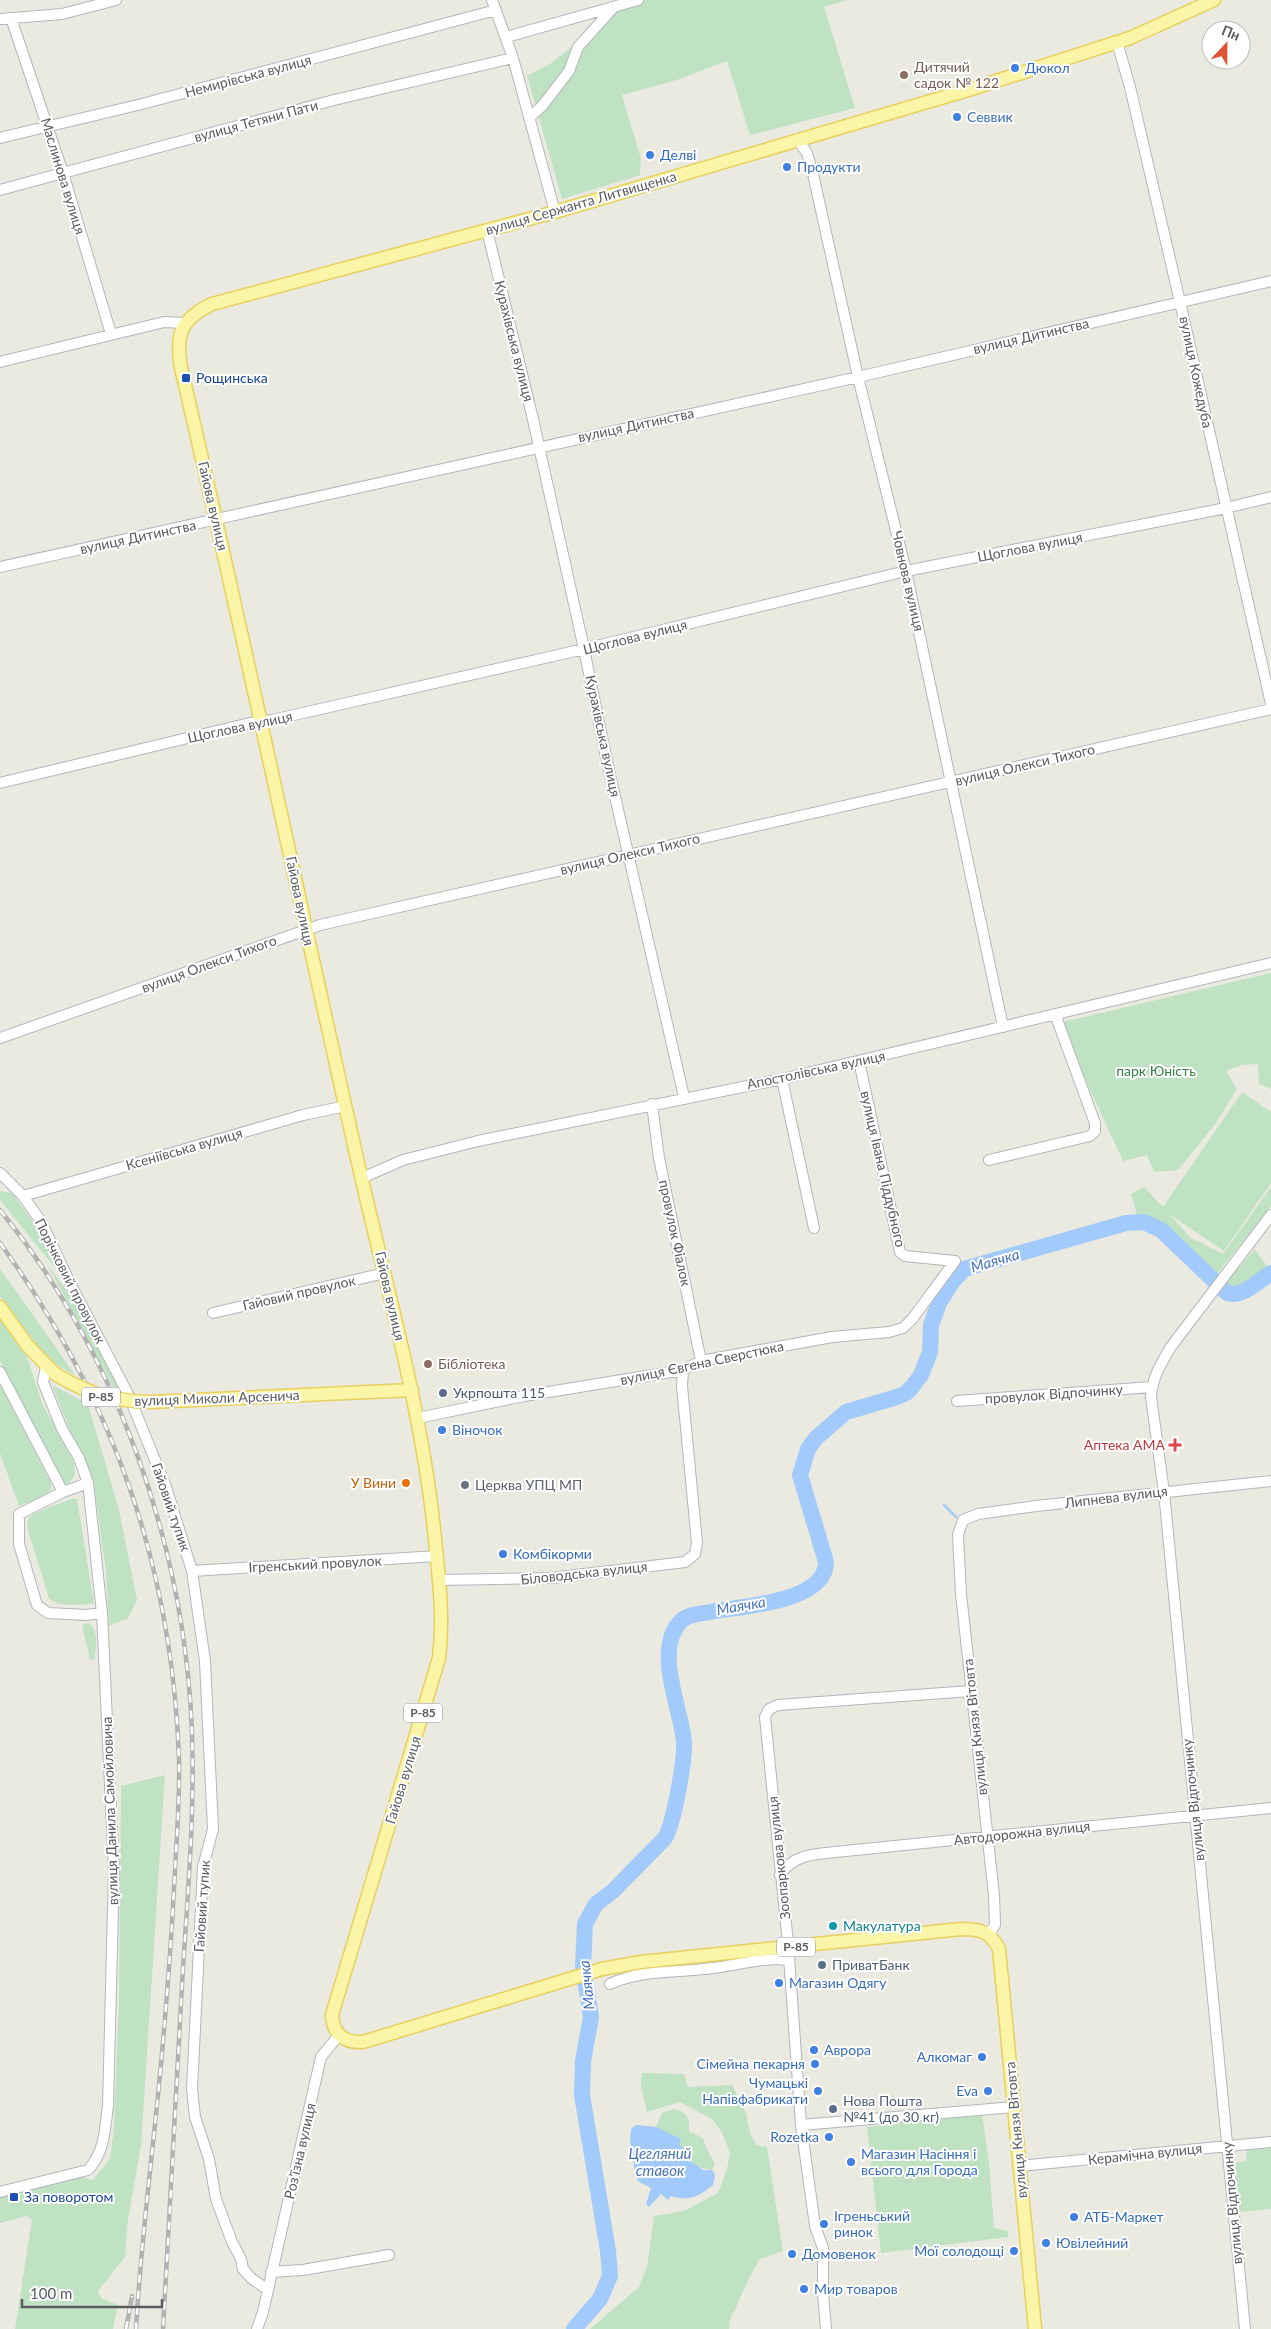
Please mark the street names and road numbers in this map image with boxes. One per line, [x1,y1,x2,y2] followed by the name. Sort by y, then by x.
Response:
[183,50,313,101] street label: Немирівська вулиця
[192,96,320,145] street label: вулиця Тетяни Пати
[38,116,89,236] street label: Маслинова вулиця
[483,167,678,238] street label: вулиця Сержанта Литвищенка
[491,279,538,403] street label: Курахівська вулиця
[971,314,1090,357] street label: вулиця Дитинства
[1176,314,1217,429] street label: вулиця Кожедуба
[576,404,695,445] street label: вулиця Дитинства
[195,460,232,552] street label: Гайова вулиця
[78,516,197,557] street label: вулиця Дитинства
[976,528,1084,565] street label: Щоглова вулиця
[889,529,928,633] street label: Човнова вулиця
[581,615,689,658] street label: Щоглова вулиця
[582,673,625,798] street label: Курахівська вулиця
[186,707,294,746] street label: Щоглова вулиця
[953,740,1096,789] street label: вулиця Олекси Тихого
[558,829,701,878] street label: вулиця Олекси Тихого
[283,855,318,947] street label: Гайова вулиця
[139,931,279,996] street label: вулиця Олекси Тихого
[745,1047,887,1092] street label: Апостолівська вулиця
[857,1089,910,1249] street label: вулиця Івана Піддубного
[124,1124,244,1173] street label: Ксеніївська вулиця
[656,1178,695,1288] street label: провулок Фіалок
[31,1215,110,1347] street label: Порічковий провулок
[372,1250,409,1342] street label: Гайова вулиця
[241,1271,358,1314] street label: Гайовий провулок
[619,1337,785,1388] street label: вулиця Євгена Сверстюка
[984,1380,1124,1407] street label: провулок Відпочинку
[134,1386,300,1409] street label: вулиця Миколи Арсенича
[82,1388,120,1406] road number: Р-85
[148,1460,195,1554] street label: Гайовий тупик
[1062,1482,1168,1511] street label: Липнева вулиця
[248,1551,383,1575] street label: Ігренський провулок
[520,1557,648,1588] street label: Біловодська вулиця
[959,1658,990,1796] street label: вулиця Князя Вітовта
[404,1704,442,1722] road number: Р-85
[98,1716,121,1906] street label: вулиця Данила Самойловича
[381,1734,424,1826] street label: Гайова вулиця
[1178,1737,1207,1862] street label: вулиця Відпочинку
[764,1796,793,1921] street label: Зоопаркова вулиця
[953,1817,1091,1848] street label: Автодорожна вулиця
[190,1858,213,1953] street label: Гайовий тупик
[777,1938,815,1956] road number: Р-85
[1001,2061,1030,2199] street label: вулиця Князя Вітовта
[280,2101,319,2201] street label: Розʼїзна вулиця
[1087,2139,1203,2168] street label: Керамічна вулиця
[1218,2140,1245,2265] street label: вулиця Відпочинку

